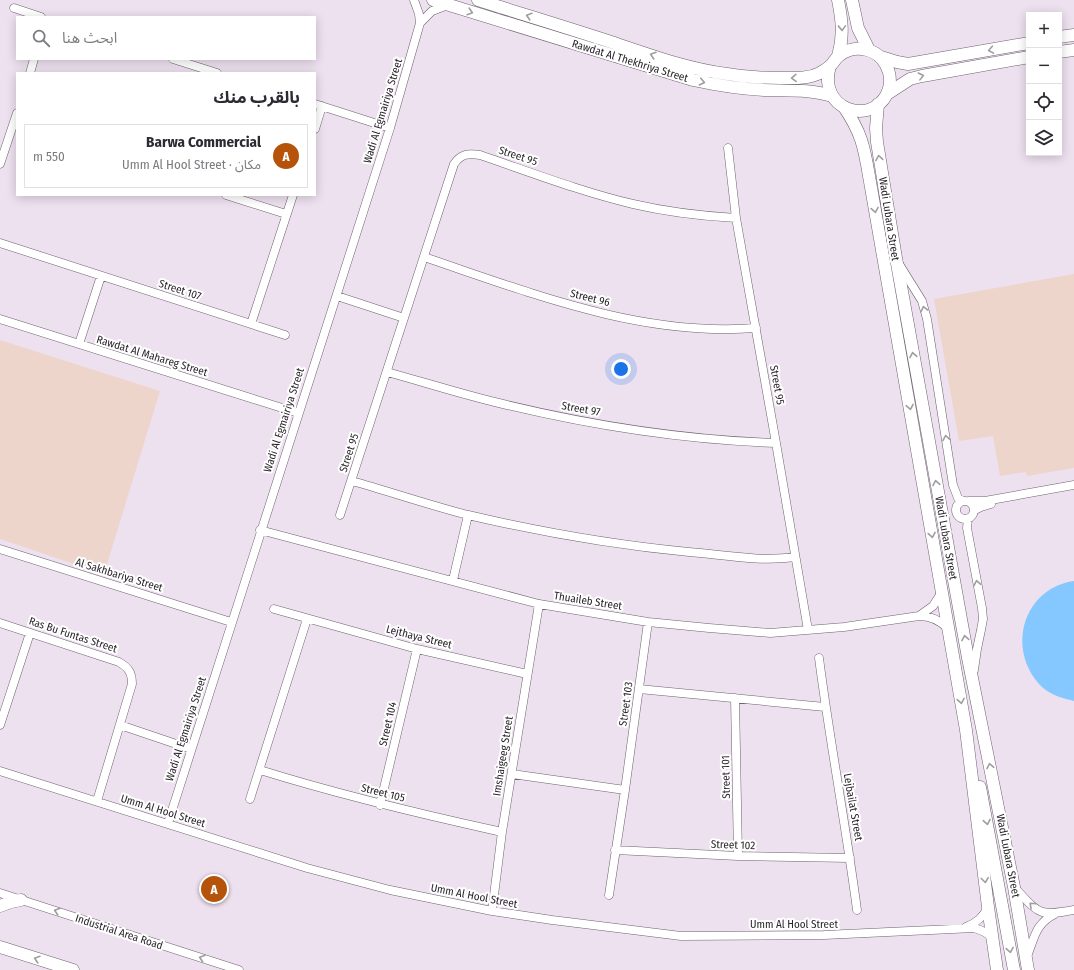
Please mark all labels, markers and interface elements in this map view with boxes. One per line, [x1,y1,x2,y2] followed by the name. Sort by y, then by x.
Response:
[467,7,474,16] one-way arrow
[525,12,532,21] one-way arrow
[1026,12,1062,156] map controls
[1026,12,1062,48] button: +
[16,16,316,60] search box
[838,25,847,31] one-way arrow
[30,27,52,49] icon: search
[62,29,117,47] text: ابحث هنا
[570,37,690,85] street label: Rawdat Al Thekhriya Street
[988,45,994,53] one-way arrow
[1026,48,1062,84] button: −
[649,52,656,60] one-way arrow
[361,57,405,165] street label: Wadi Al Egmairiya Street
[918,73,924,81] one-way arrow
[791,74,797,82] one-way arrow
[699,77,705,85] one-way arrow
[1026,84,1062,120] button: locate
[214,87,300,108] text: بالقرب منك
[1026,120,1062,156] button: layers
[146,133,261,151] text: Barwa Commercial
[497,144,539,168] street label: Street 95
[33,149,65,164] text: 550 m
[282,149,290,164] text: A
[875,155,884,161] one-way arrow
[122,157,261,172] text: مكان · Umm Al Hool Street
[876,176,902,262] street label: Wadi Lubara Street
[871,207,879,213] one-way arrow
[157,277,203,303] street label: Street 107
[569,287,612,309] street label: Street 96
[920,306,929,313] one-way arrow
[95,333,209,379] street label: Rawdat Al Mahareg Street
[909,352,918,358] one-way arrow
[611,359,631,379] your location
[767,364,787,406] street label: Street 95
[261,366,307,474] street label: Wadi Al Egmairiya Street
[561,399,602,419] street label: Street 97
[905,404,914,410] one-way arrow
[337,432,361,474] street label: Street 95
[942,434,951,441] one-way arrow
[933,480,941,486] one-way arrow
[932,495,960,581] street label: Wadi Lubara Street
[928,532,936,538] one-way arrow
[74,556,165,595] street label: Al Sakhbariya Street
[973,580,982,586] one-way arrow
[553,589,623,613] street label: Thuaileb Street
[27,615,119,656] street label: Ras Bu Funtas Street
[385,623,454,652] street label: Lejthaya Street
[961,635,969,641] one-way arrow
[163,675,209,783] street label: Wadi Al Egmairiya Street
[616,681,636,727] street label: Street 103
[956,698,965,704] one-way arrow
[377,700,400,747] street label: Street 104
[490,715,516,797] street label: Imshaigeeg Street
[719,755,733,799] street label: Street 101
[987,763,995,769] one-way arrow
[841,772,865,842] street label: Lejbailat Street
[360,781,406,805] street label: Street 105
[119,792,207,830] street label: Umm Al Hool Street
[994,813,1023,899] street label: Wadi Lubara Street
[982,819,991,826] one-way arrow
[711,838,756,852] street label: Street 102
[201,874,227,904] pin: A
[980,877,989,883] one-way arrow
[430,881,519,911] street label: Umm Al Hool Street
[1029,903,1037,910] one-way arrow
[53,908,60,916] one-way arrow
[74,912,164,952] street label: Industrial Area Road
[750,918,838,931] street label: Umm Al Hool Street
[1006,947,1014,953] one-way arrow
[198,954,205,963] one-way arrow
[33,955,40,964] one-way arrow

